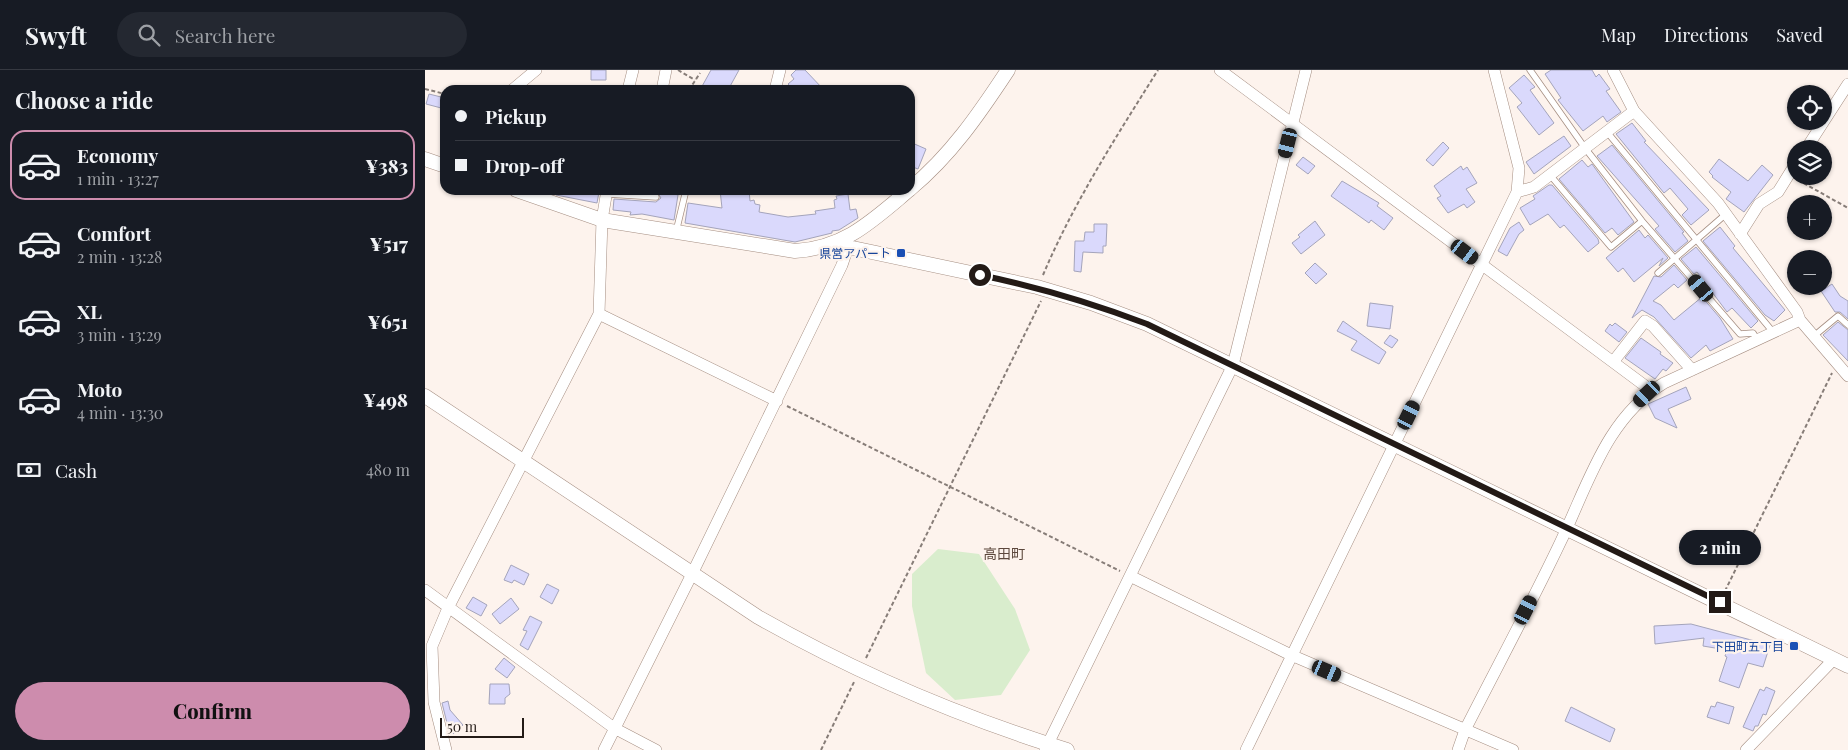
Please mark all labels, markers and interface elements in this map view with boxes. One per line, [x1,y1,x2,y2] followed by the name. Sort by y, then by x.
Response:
[117,12,467,57] search box
[25,19,87,51] text: Swyft
[135,21,163,49] icon: search
[175,22,275,48] text: Search here
[1601,23,1636,47] text: Map
[1664,23,1748,47] text: Directions
[1776,23,1823,47] text: Saved
[15,85,153,115] text: Choose a ride
[1787,85,1832,295] map controls
[1787,85,1832,130] button: locate
[485,103,547,129] text: Pickup
[1277,127,1298,159] car
[1787,140,1832,185] button: layers
[77,142,158,168] text: Economy
[17,143,62,188] icon: car
[365,152,408,178] text: ¥383
[485,152,563,178] text: Drop-off
[77,168,159,189] text: 1 min · 13:27
[1787,195,1832,240] button: +
[77,220,151,246] text: Comfort
[17,221,62,266] icon: car
[370,230,408,256] text: ¥517
[1448,237,1481,267] car
[819,245,891,261] place label: 県営アパート
[77,246,162,267] text: 2 min · 13:28
[895,247,907,259] marker: 県営アパート
[1787,250,1832,295] button: −
[969,264,991,286] route start
[1685,272,1716,304] car
[77,298,102,324] text: XL
[17,299,62,344] icon: car
[368,308,408,334] text: ¥651
[77,324,162,345] text: 3 min · 13:29
[77,376,122,402] text: Moto
[17,377,62,422] icon: car
[1630,378,1663,410] car
[363,386,408,412] text: ¥498
[1395,398,1422,432] car
[77,402,163,423] text: 4 min · 13:30
[15,456,43,484] icon: cash
[55,457,97,483] text: Cash
[366,459,410,480] text: 480 m
[1679,530,1761,564] callout: 2 min
[1699,537,1741,558] text: 2 min
[983,544,1025,563] district label: 高田町
[1709,591,1731,613] route end
[1512,593,1539,627] car
[1712,638,1784,654] place label: 下田町五丁目
[1788,640,1800,652] marker: 下田町五丁目
[1310,658,1343,684] car
[15,682,410,740] button: Confirm
[440,715,524,738] scale bar
[447,717,477,736] text: 50 m

